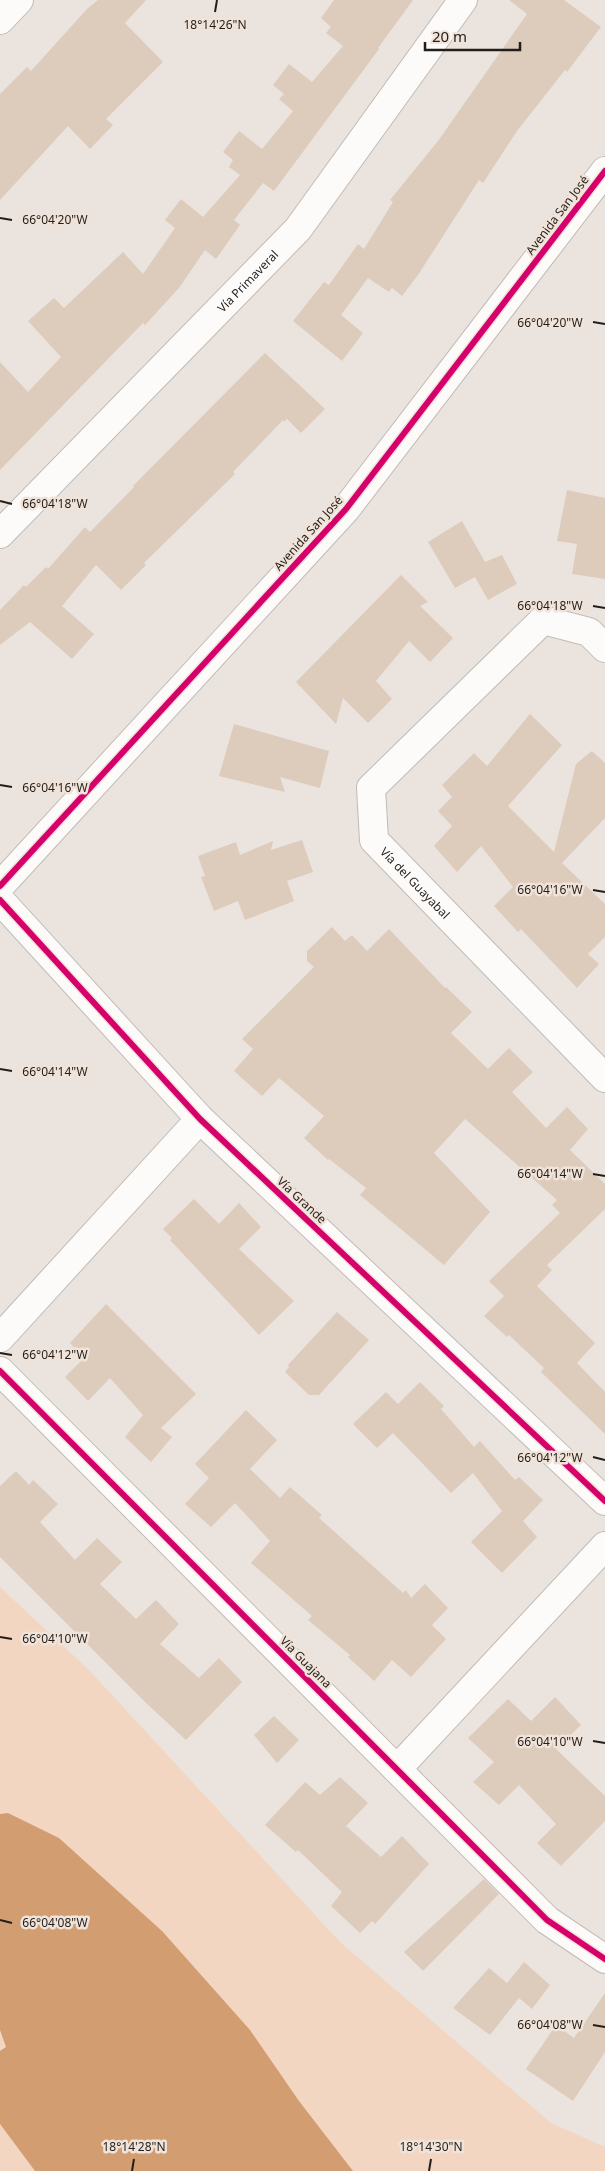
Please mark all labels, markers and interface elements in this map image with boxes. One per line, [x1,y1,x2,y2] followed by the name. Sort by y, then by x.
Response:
[183,16,247,33] text: 18°14'26"N
[425,20,520,52] scale bar
[432,26,467,46] text: 20 m
[522,172,593,258] street label: Avenida San José
[22,211,88,228] text: 66°04'20"W
[213,246,282,316] street label: Vía Primaveral
[517,314,583,331] text: 66°04'20"W
[270,492,346,574] street label: Avenida San José
[22,495,88,512] text: 66°04'18"W
[517,597,583,614] text: 66°04'18"W
[22,779,88,796] text: 66°04'16"W
[377,843,454,922] street label: Vía del Guayabal
[517,881,583,898] text: 66°04'16"W
[22,1063,88,1080] text: 66°04'14"W
[517,1165,583,1182] text: 66°04'14"W
[274,1173,331,1227] street label: Vía Grande
[22,1346,88,1363] text: 66°04'12"W
[517,1449,583,1466] text: 66°04'12"W
[22,1630,88,1647] text: 66°04'10"W
[276,1632,336,1692] street label: Vía Guajana
[517,1733,583,1750] text: 66°04'10"W
[22,1914,88,1931] text: 66°04'08"W
[517,2016,583,2033] text: 66°04'08"W
[102,2138,166,2155] text: 18°14'28"N
[399,2138,463,2155] text: 18°14'30"N

